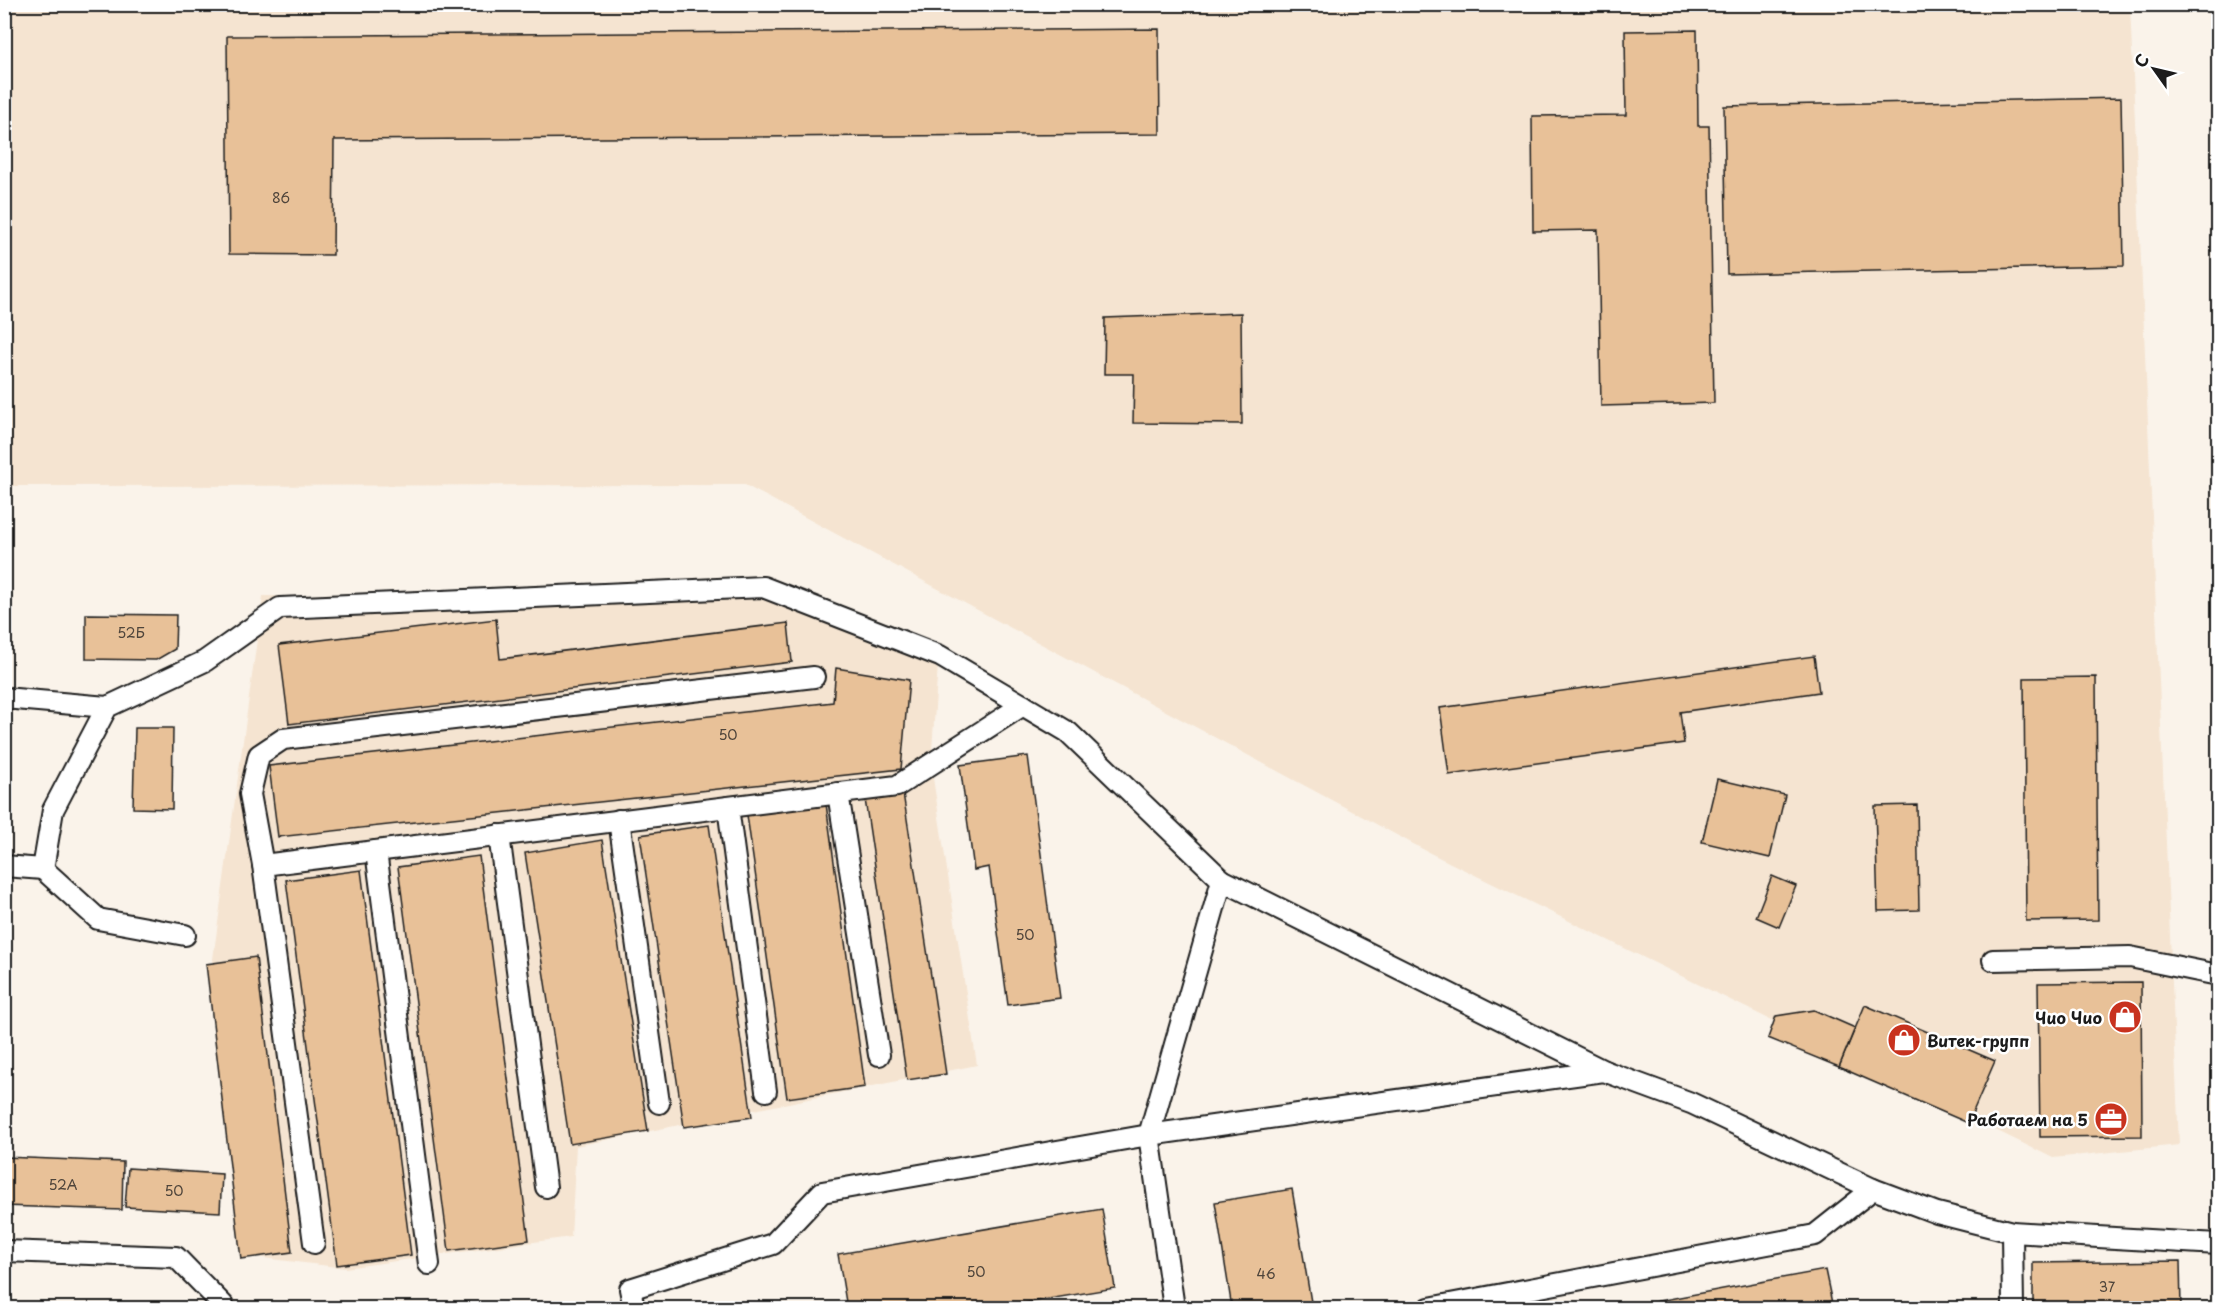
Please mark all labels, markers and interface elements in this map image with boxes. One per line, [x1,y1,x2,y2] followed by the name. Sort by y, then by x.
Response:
[2124,39,2184,99] north arrow
[2127,48,2154,72] text: С
[272,187,290,208] house number: 86
[117,622,145,643] house number: 52Б
[718,724,738,745] house number: 50
[1015,924,1035,945] house number: 50
[2107,999,2143,1035] shop icon: Чио Чио
[2035,1005,2102,1029] place label: Чио Чио
[1886,1022,1922,1058] shop icon: Витек-групп
[1927,1028,2029,1052] place label: Витек-групп
[2093,1101,2129,1137] office icon: Работаем на 5
[1967,1107,2088,1131] place label: Работаем на 5
[48,1174,78,1195] house number: 52А
[164,1180,184,1201] house number: 50
[966,1261,986,1282] house number: 50
[1256,1263,1276,1284] house number: 46
[2099,1276,2116,1297] house number: 37

